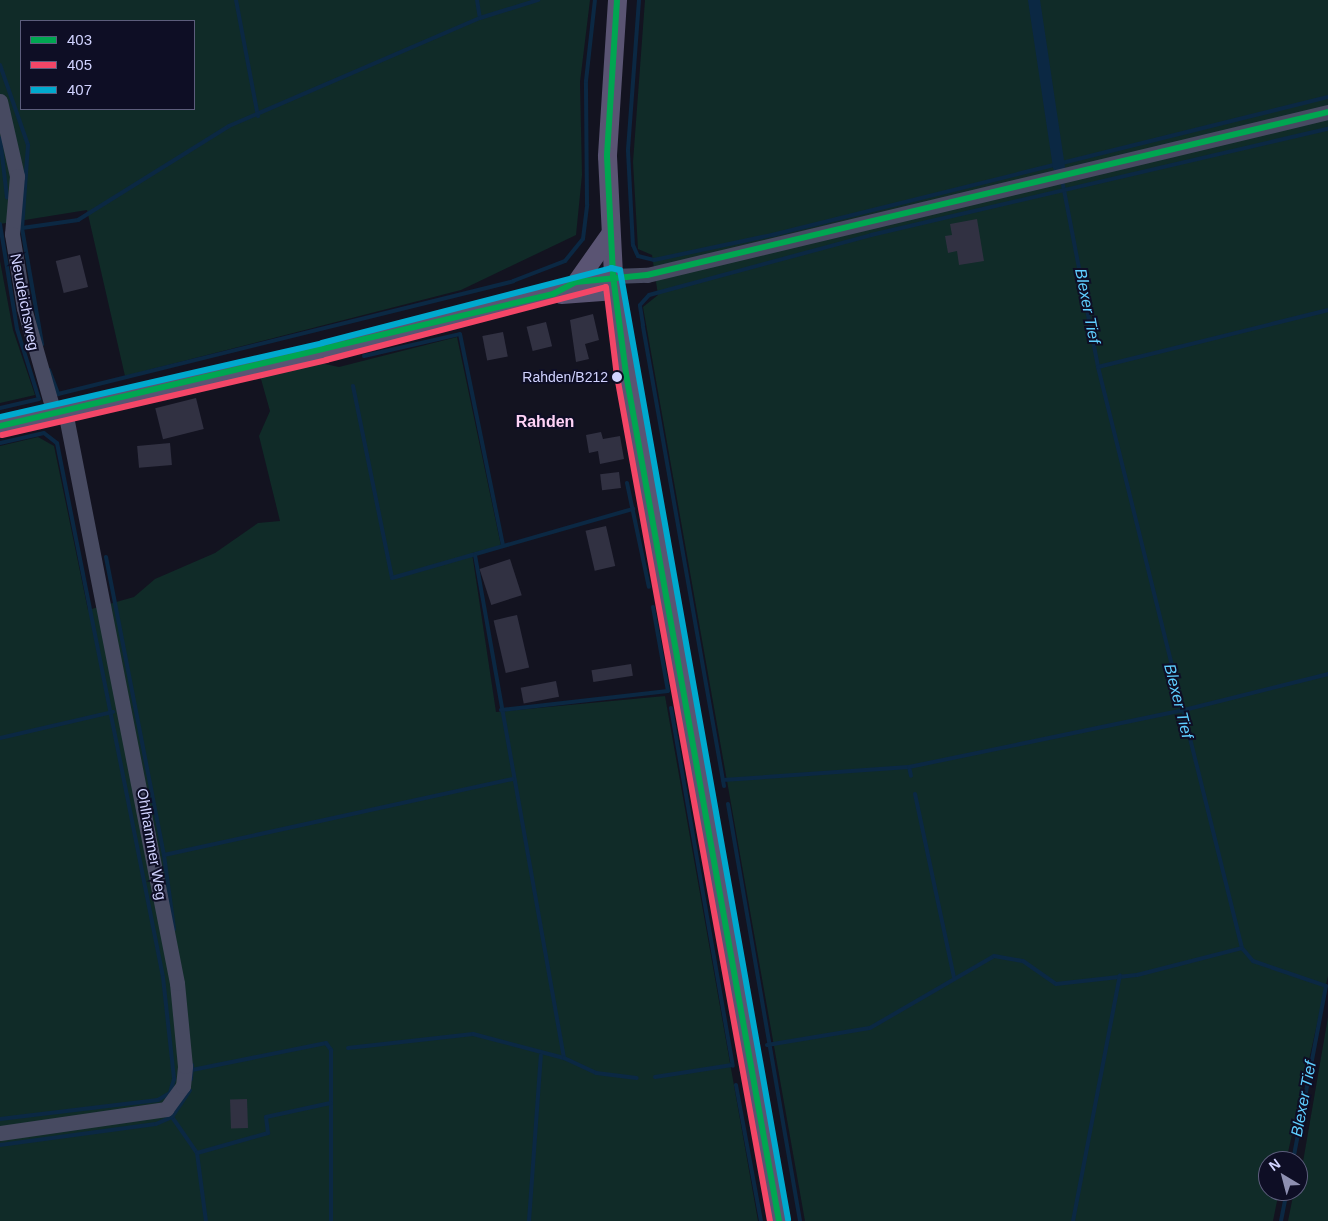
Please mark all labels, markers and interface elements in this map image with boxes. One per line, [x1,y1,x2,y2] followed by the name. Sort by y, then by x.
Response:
[20,20,195,110] legend
[67,31,92,48] text: 403
[67,56,92,73] text: 405
[67,81,92,98] text: 407
[7,252,43,352] street label: Neudeichsweg
[1070,267,1104,345] water label: Blexer Tief
[522,369,608,385] place label: Rahden/B212
[612,372,622,382] marker: Rahden/B212
[516,412,574,432] district label: Rahden
[1159,662,1197,740] water label: Blexer Tief
[133,787,171,901] street label: Ohlhammer Weg
[1287,1060,1321,1138] water label: Blexer Tief
[1258,1151,1308,1201] north arrow
[1266,1155,1283,1174] text: N

